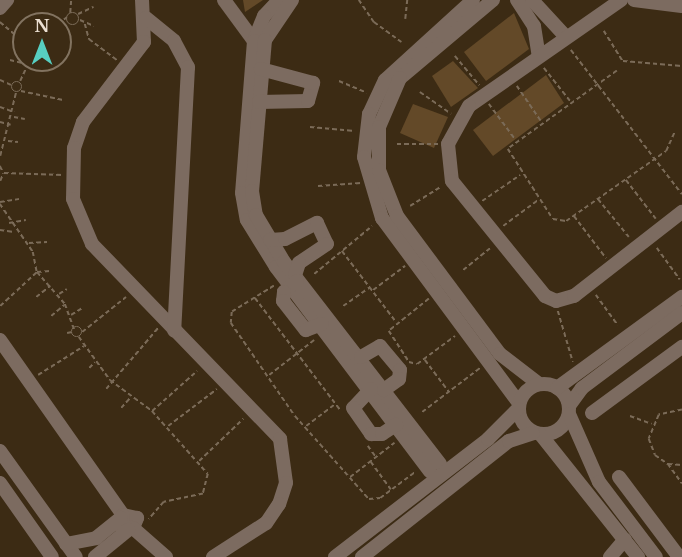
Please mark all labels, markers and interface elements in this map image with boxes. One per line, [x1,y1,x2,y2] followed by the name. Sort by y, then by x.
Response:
[12,12,72,72] north arrow
[34,16,50,36] text: N

